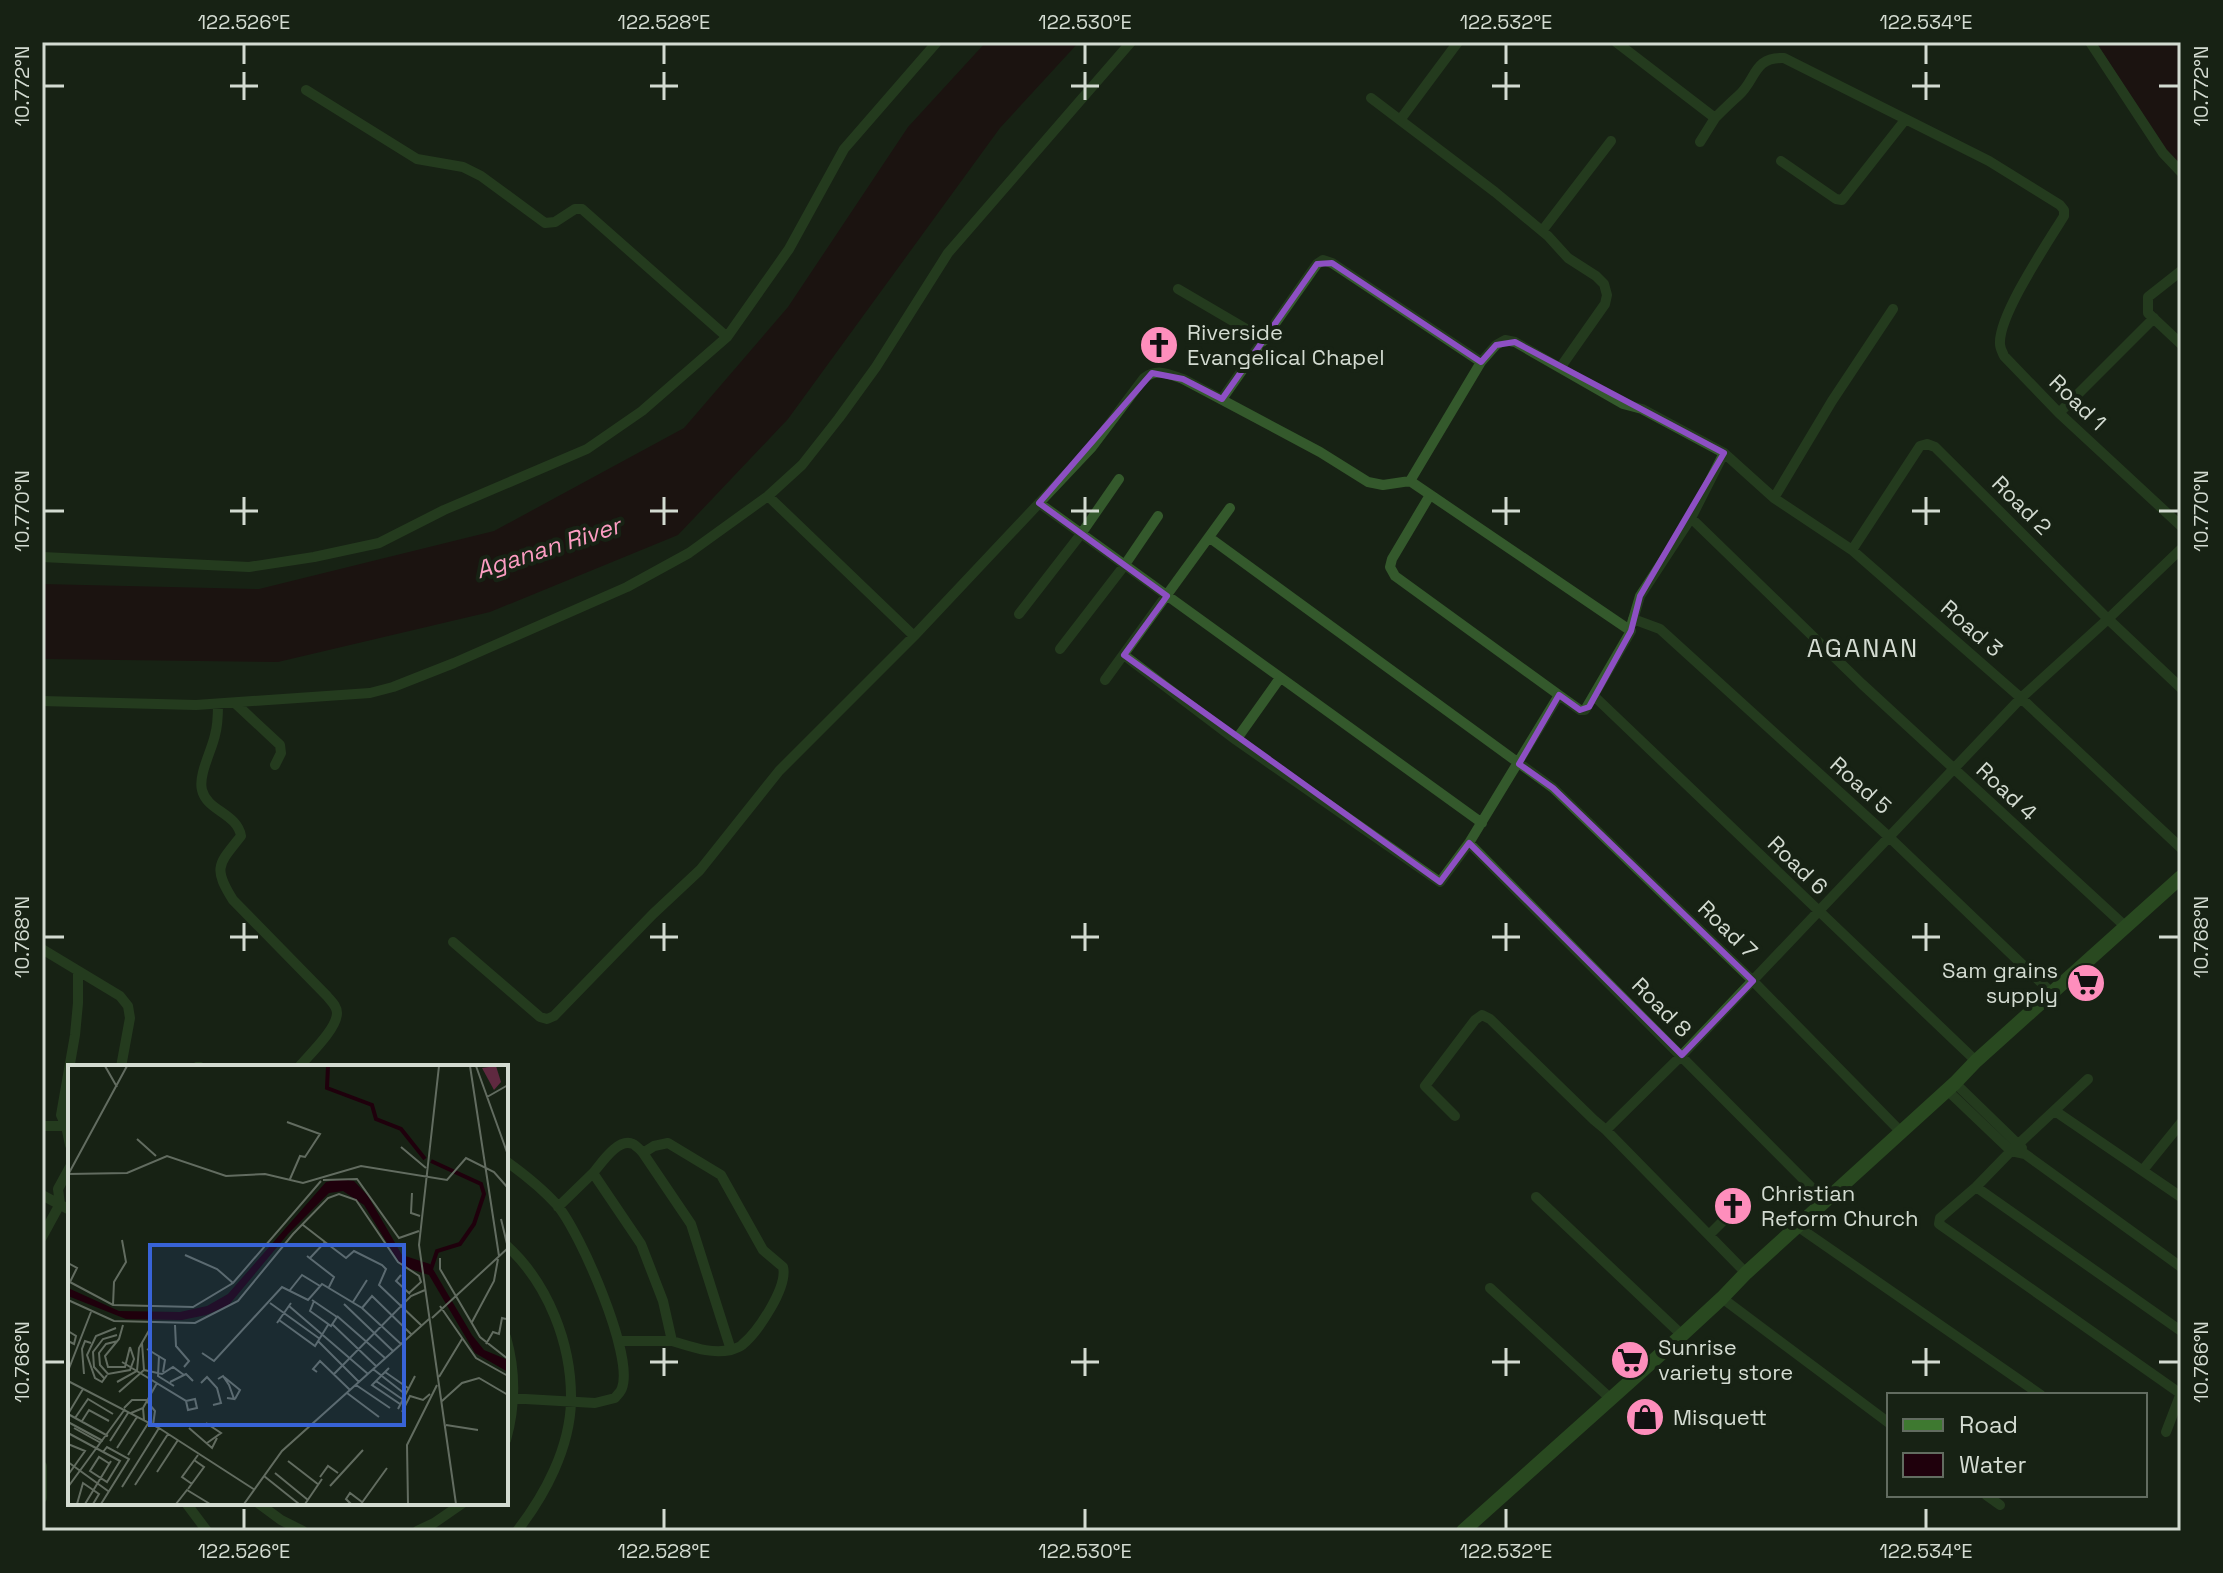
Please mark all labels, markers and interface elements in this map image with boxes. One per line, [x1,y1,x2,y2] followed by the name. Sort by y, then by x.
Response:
[198,9,290,35] text: 122.526°E
[618,9,710,35] text: 122.528°E
[1038,9,1132,35] text: 122.530°E
[1460,9,1552,35] text: 122.532°E
[1880,9,1972,35] text: 122.534°E
[9,46,35,126] text: 10.772°N
[2188,46,2214,126] text: 10.772°N
[1187,318,1385,371] place label: Riverside Evangelical Chapel
[1138,324,1180,366] church icon: Riverside Evangelical Chapel
[2044,368,2112,436] street label: Road 1
[1986,469,2058,541] street label: Road 2
[9,470,35,552] text: 10.770°N
[2188,470,2214,552] text: 10.770°N
[472,509,627,586] water label: Aganan River
[1935,594,2009,662] street label: Road 3
[1807,631,1919,665] district label: AGANAN
[1825,750,1897,820] street label: Road 5
[1971,756,2044,826] street label: Road 4
[1762,830,1834,900] street label: Road 6
[1692,894,1764,964] street label: Road 7
[9,896,35,978] text: 10.768°N
[2188,896,2214,978] text: 10.768°N
[1942,956,2058,1009] place label: Sam grains supply
[2065,962,2107,1004] supermarket icon: Sam grains supply
[1626,971,1698,1043] street label: Road 8
[68,1065,508,1505] inset map
[1761,1179,1919,1232] place label: Christian Reform Church
[1712,1185,1754,1227] church icon: Christian Reform Church
[9,1321,35,1403] text: 10.766°N
[2188,1321,2214,1403] text: 10.766°N
[1658,1333,1793,1386] place label: Sunrise variety store
[1609,1339,1651,1381] supermarket icon: Sunrise variety store
[1887,1393,2147,1497] legend
[1624,1396,1666,1438] shop icon: Misquett
[1673,1403,1767,1431] place label: Misquett
[1959,1409,2018,1440] text: Road
[1959,1449,2027,1480] text: Water
[198,1538,290,1564] text: 122.526°E
[618,1538,710,1564] text: 122.528°E
[1038,1538,1132,1564] text: 122.530°E
[1460,1538,1552,1564] text: 122.532°E
[1880,1538,1972,1564] text: 122.534°E

